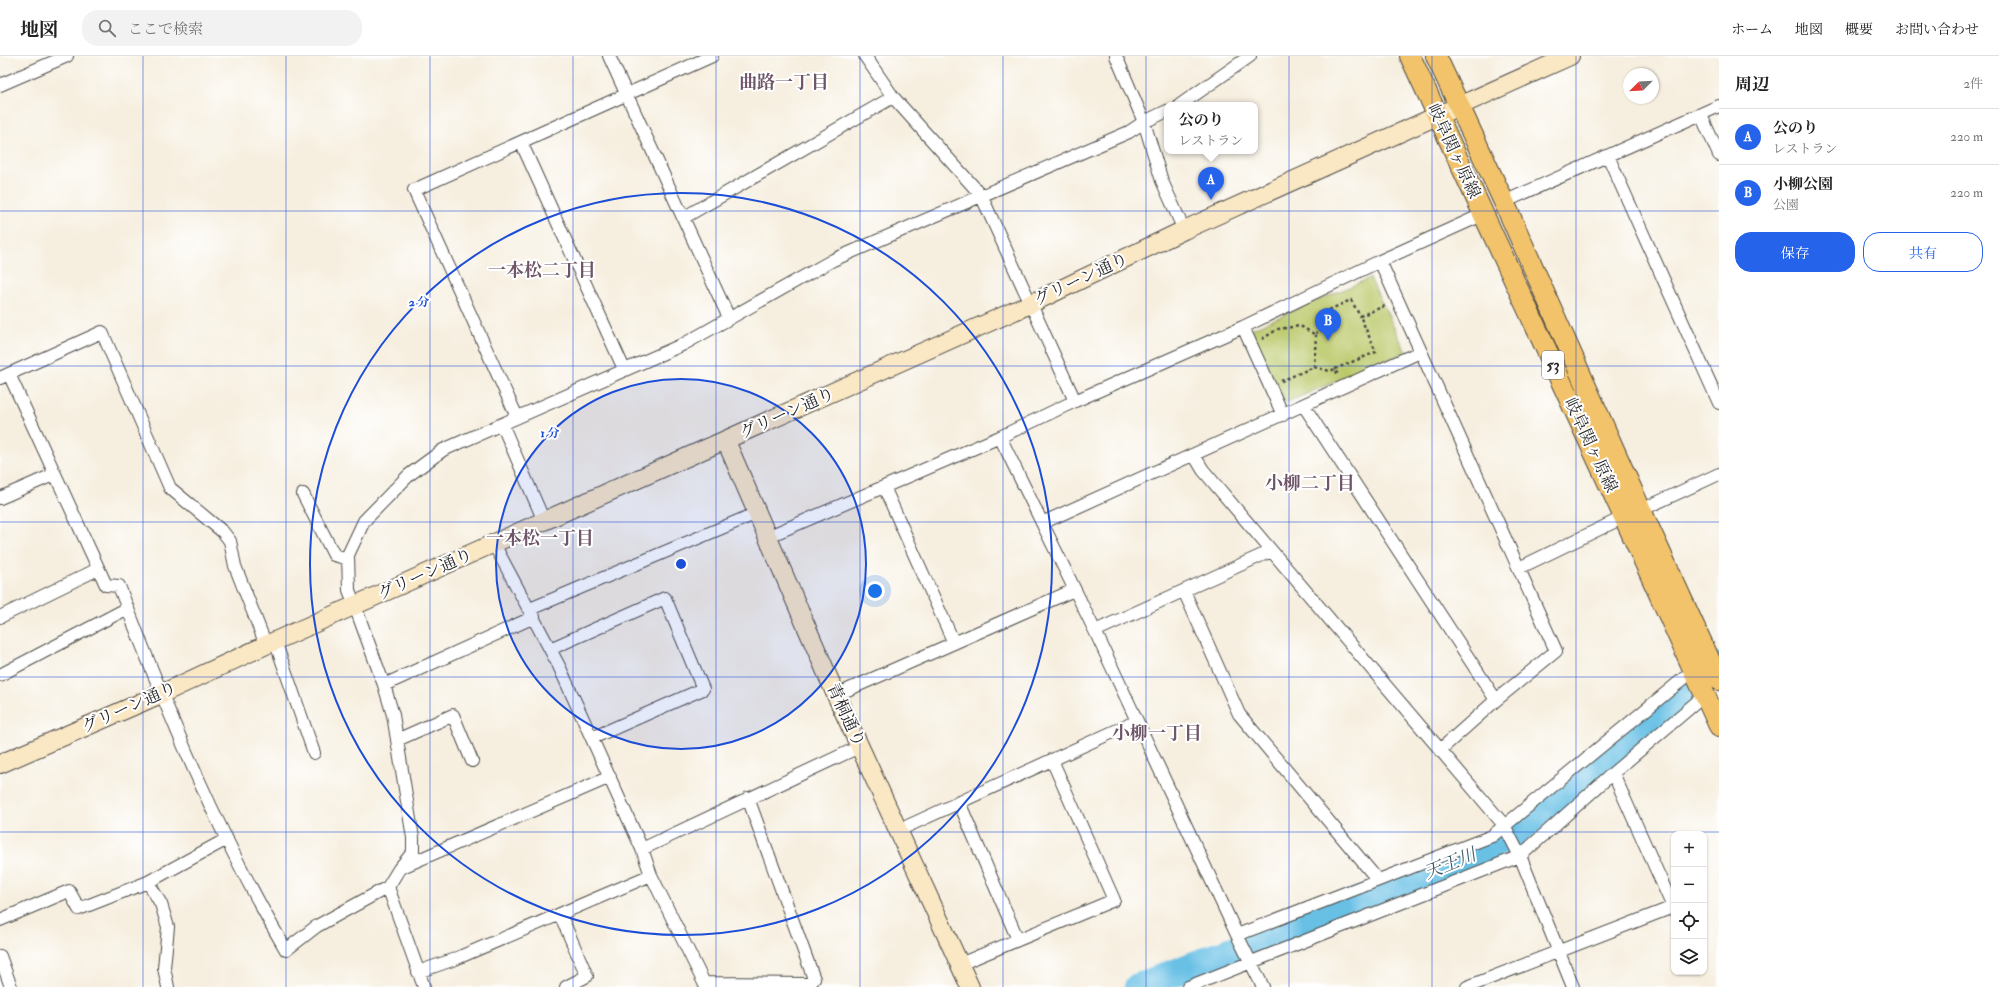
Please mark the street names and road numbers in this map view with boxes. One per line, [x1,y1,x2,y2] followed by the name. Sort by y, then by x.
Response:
[1423,100,1485,202] street label: 岐阜関ヶ原線
[1030,248,1132,310] street label: グリーン通り
[1542,351,1564,379] road number: 53
[736,383,838,443] street label: グリーン通り
[1560,394,1622,496] street label: 岐阜関ヶ原線
[374,544,476,604] street label: グリーン通り
[78,677,180,737] street label: グリーン通り
[822,680,870,750] street label: 青桐通り

